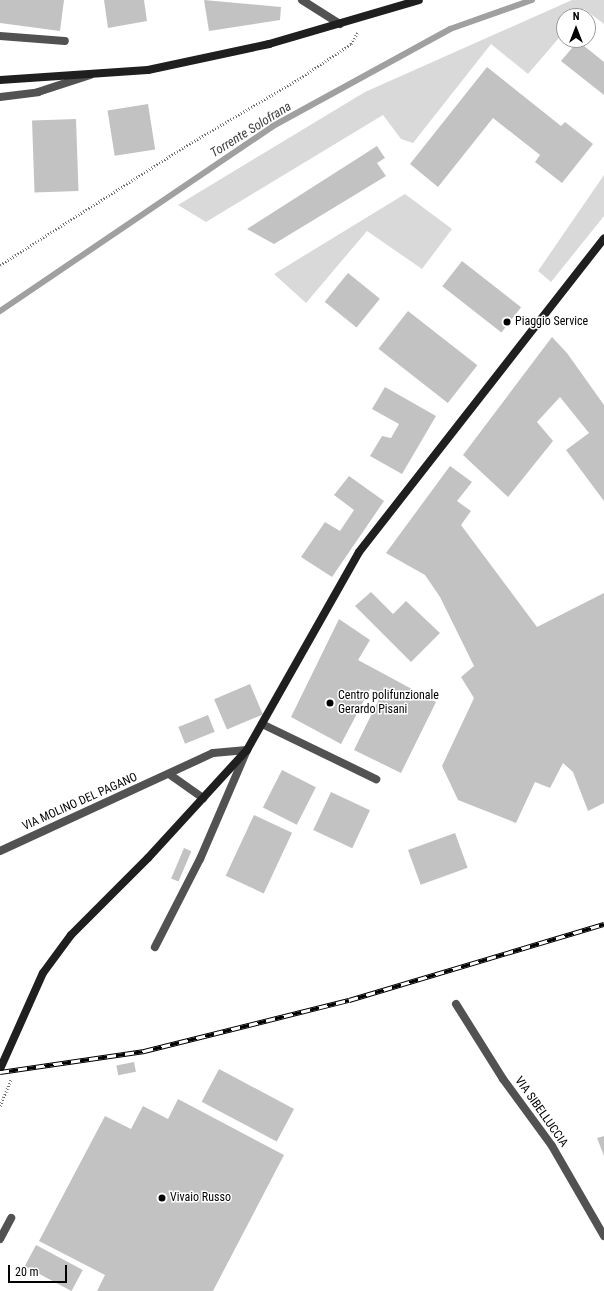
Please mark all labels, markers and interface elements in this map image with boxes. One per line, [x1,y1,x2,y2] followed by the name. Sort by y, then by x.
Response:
[556,8,596,48] north arrow
[573,10,579,23] text: N
[208,99,294,161] water label: Torrente Solofrana
[515,315,588,329] place label: Piaggio Service
[502,317,512,327] marker: Piaggio Service
[338,689,439,717] place label: Centro polifunzionale Gerardo Pisani
[325,698,335,708] marker: Centro polifunzionale Gerardo Pisani
[20,770,140,834] street label: VIA MOLINO DEL PAGANO
[511,1074,571,1150] street label: VIA SIBELLUCCIA
[170,1191,231,1205] place label: Vivaio Russo
[157,1193,167,1203] marker: Vivaio Russo
[10,1257,69,1283] scale bar
[15,1265,39,1279] text: 20 m

